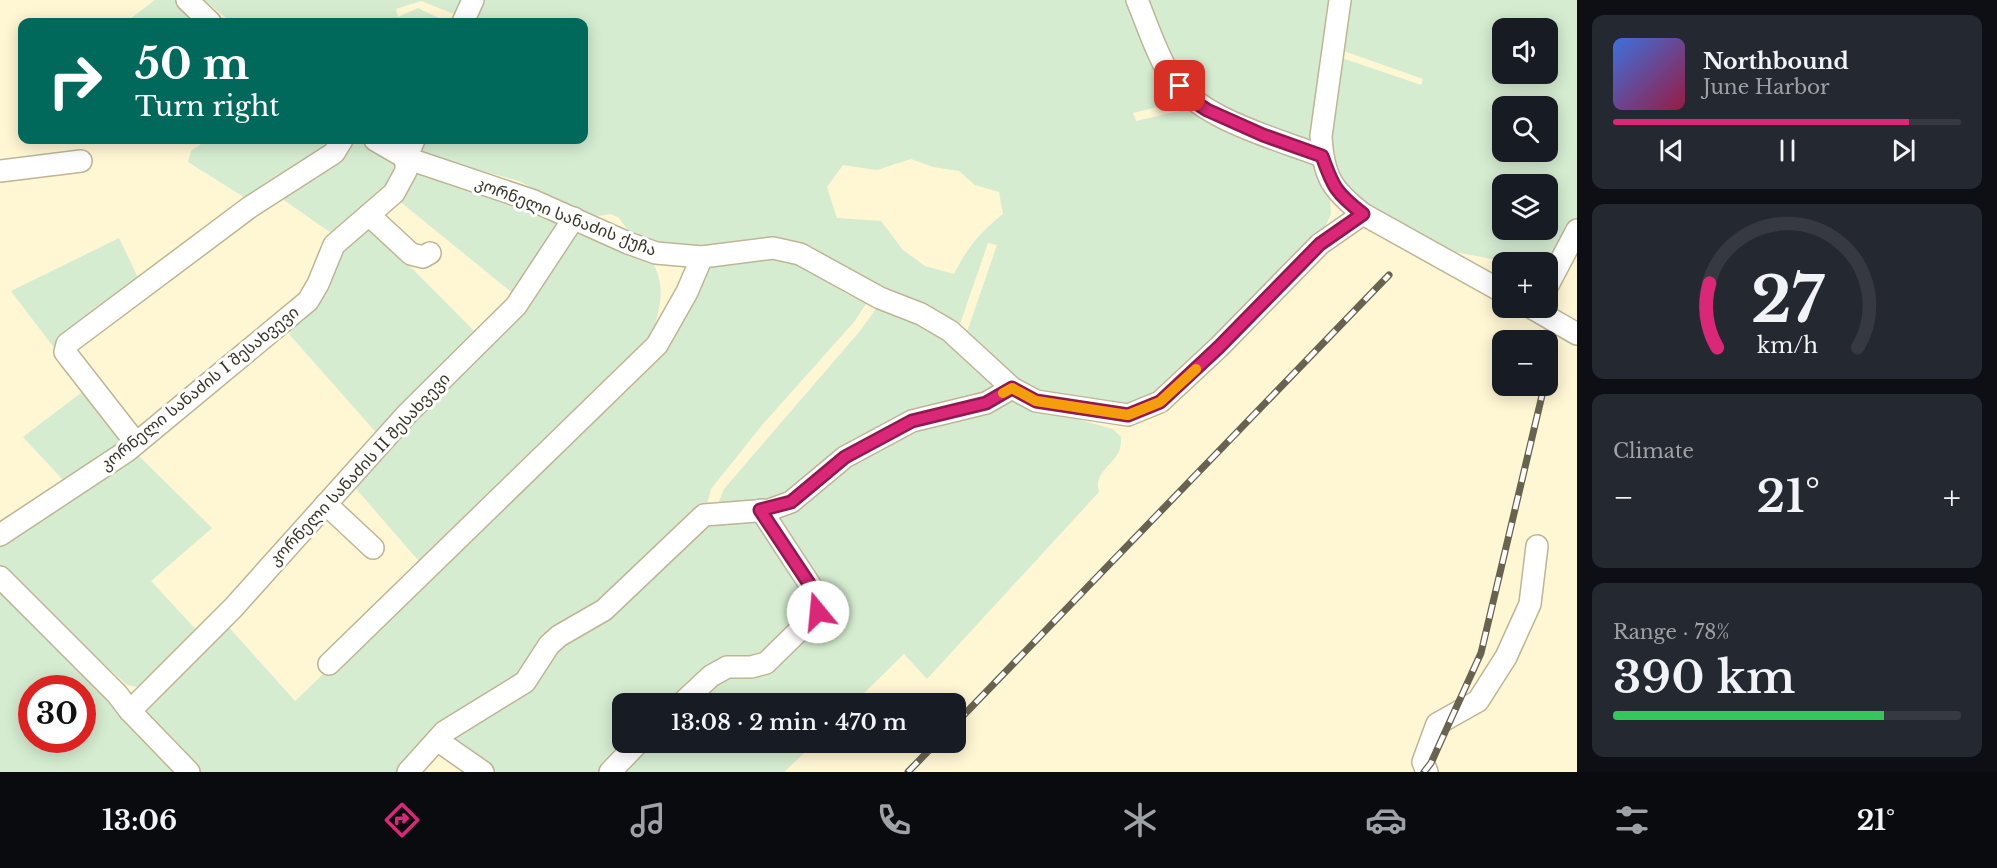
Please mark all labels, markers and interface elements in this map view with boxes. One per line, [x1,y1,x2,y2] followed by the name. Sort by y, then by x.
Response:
[1492,18,1558,396] map controls
[1492,18,1558,84] button: sound
[135,38,249,90] text: 50 m
[36,42,114,120] icon: right
[1703,48,1849,75] text: Northbound
[1154,60,1205,111] pin
[1163,69,1196,102] icon: arrive
[1703,75,1830,99] text: June Harbor
[135,90,279,123] text: Turn right
[1492,96,1558,162] button: search
[1655,134,1688,167] icon: previous
[1771,134,1804,167] icon: pause
[1887,134,1920,167] icon: next
[472,172,659,261] street label: კორნელი სანაძის ქუჩა
[1492,174,1558,240] button: layers
[1492,252,1558,318] button: +
[1751,262,1824,340] text: 27
[96,302,303,475] street label: კორნელი სანაძის I შესახვევი
[1492,330,1558,396] button: −
[1757,333,1818,360] text: km/h
[264,368,454,570] street label: კორნელი სანაძის II შესახვევი
[1613,439,1694,463] text: Climate
[1757,468,1820,524] text: 21°
[1613,477,1634,518] text: −
[1943,477,1961,518] text: +
[786,580,850,644] position arrow
[1613,620,1730,644] text: Range · 78%
[1613,649,1795,705] text: 390 km
[18,675,96,753] speed limit sign: 30
[671,709,907,736] text: 13:08 · 2 min · 470 m
[381,799,423,841] icon: directions
[627,799,669,841] icon: music
[873,799,915,841] icon: phone
[1119,799,1161,841] icon: climate
[1365,799,1407,841] icon: car
[1611,799,1653,841] icon: filters
[102,804,177,837] text: 13:06
[1857,804,1895,837] text: 21°

